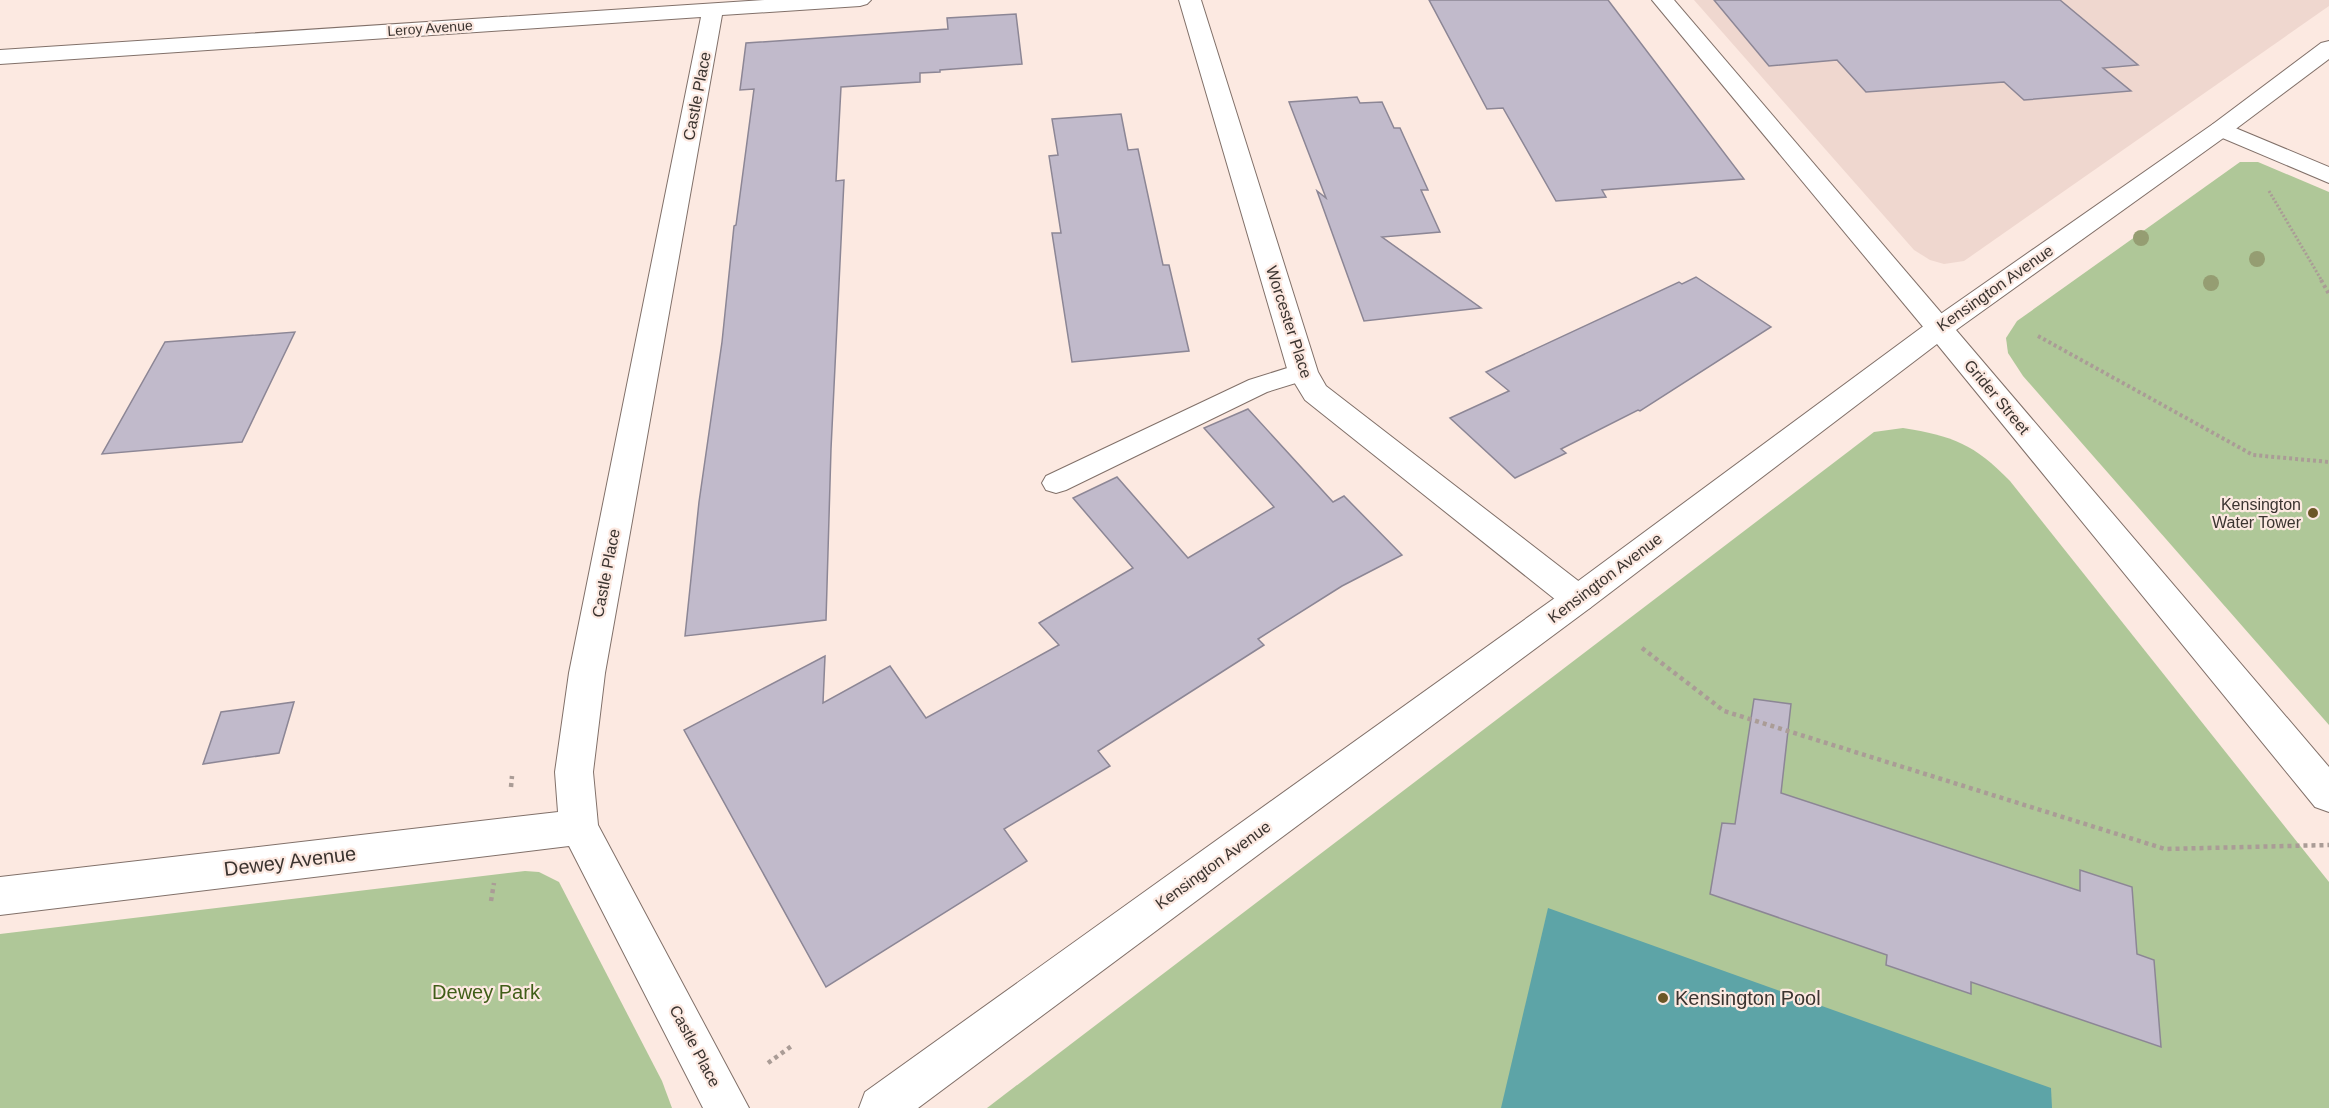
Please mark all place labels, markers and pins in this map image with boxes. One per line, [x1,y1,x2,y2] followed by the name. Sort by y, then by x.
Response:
[2212,496,2302,531] place label: Kensington Water Tower
[2306,506,2320,520] marker: Kensington Water Tower
[1675,987,1821,1009] place label: Kensington Pool
[1656,991,1670,1005] marker: Kensington Pool

